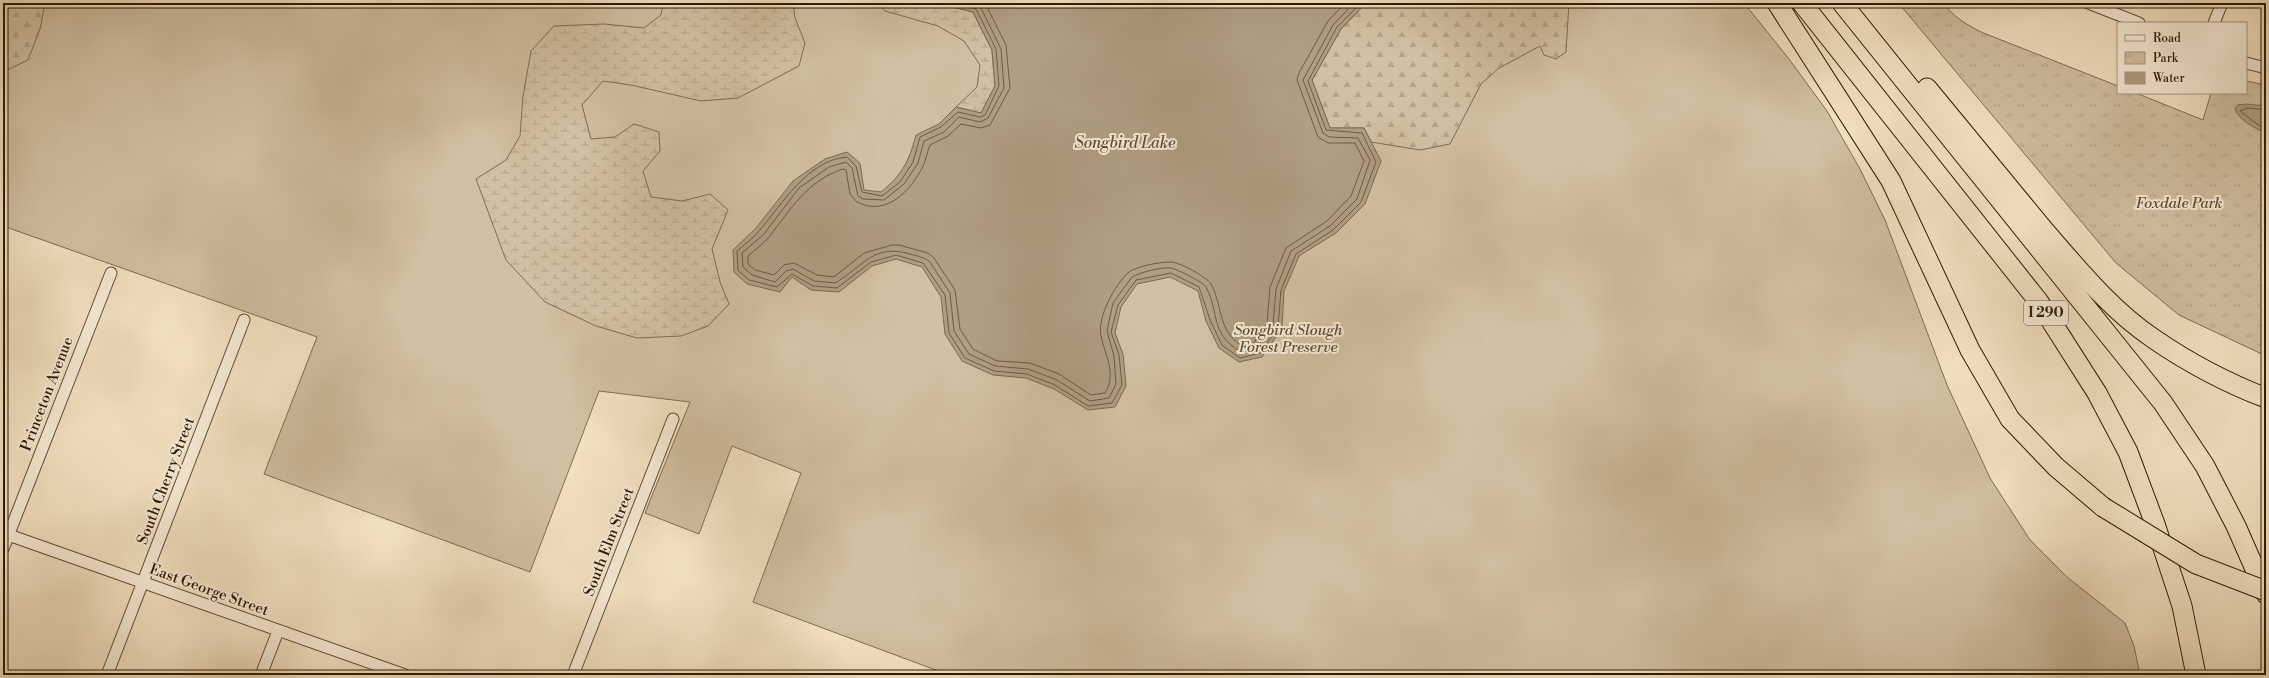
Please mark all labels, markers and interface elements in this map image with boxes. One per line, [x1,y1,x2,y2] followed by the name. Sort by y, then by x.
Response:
[2117,22,2247,94] legend
[2153,31,2181,46] text: Road
[2153,51,2179,66] text: Park
[2152,71,2185,86] text: Water
[1075,133,1176,153] water label: Songbird Lake
[2136,194,2223,213] park label: Foxdale Park
[2024,301,2068,325] road number: I 290
[1234,321,1343,357] park label: Songbird Slough Forest Preserve
[16,334,78,454] street label: Princeton Avenue
[133,414,199,547] street label: South Cherry Street
[580,484,639,599] street label: South Elm Street
[147,560,272,621] street label: East George Street

